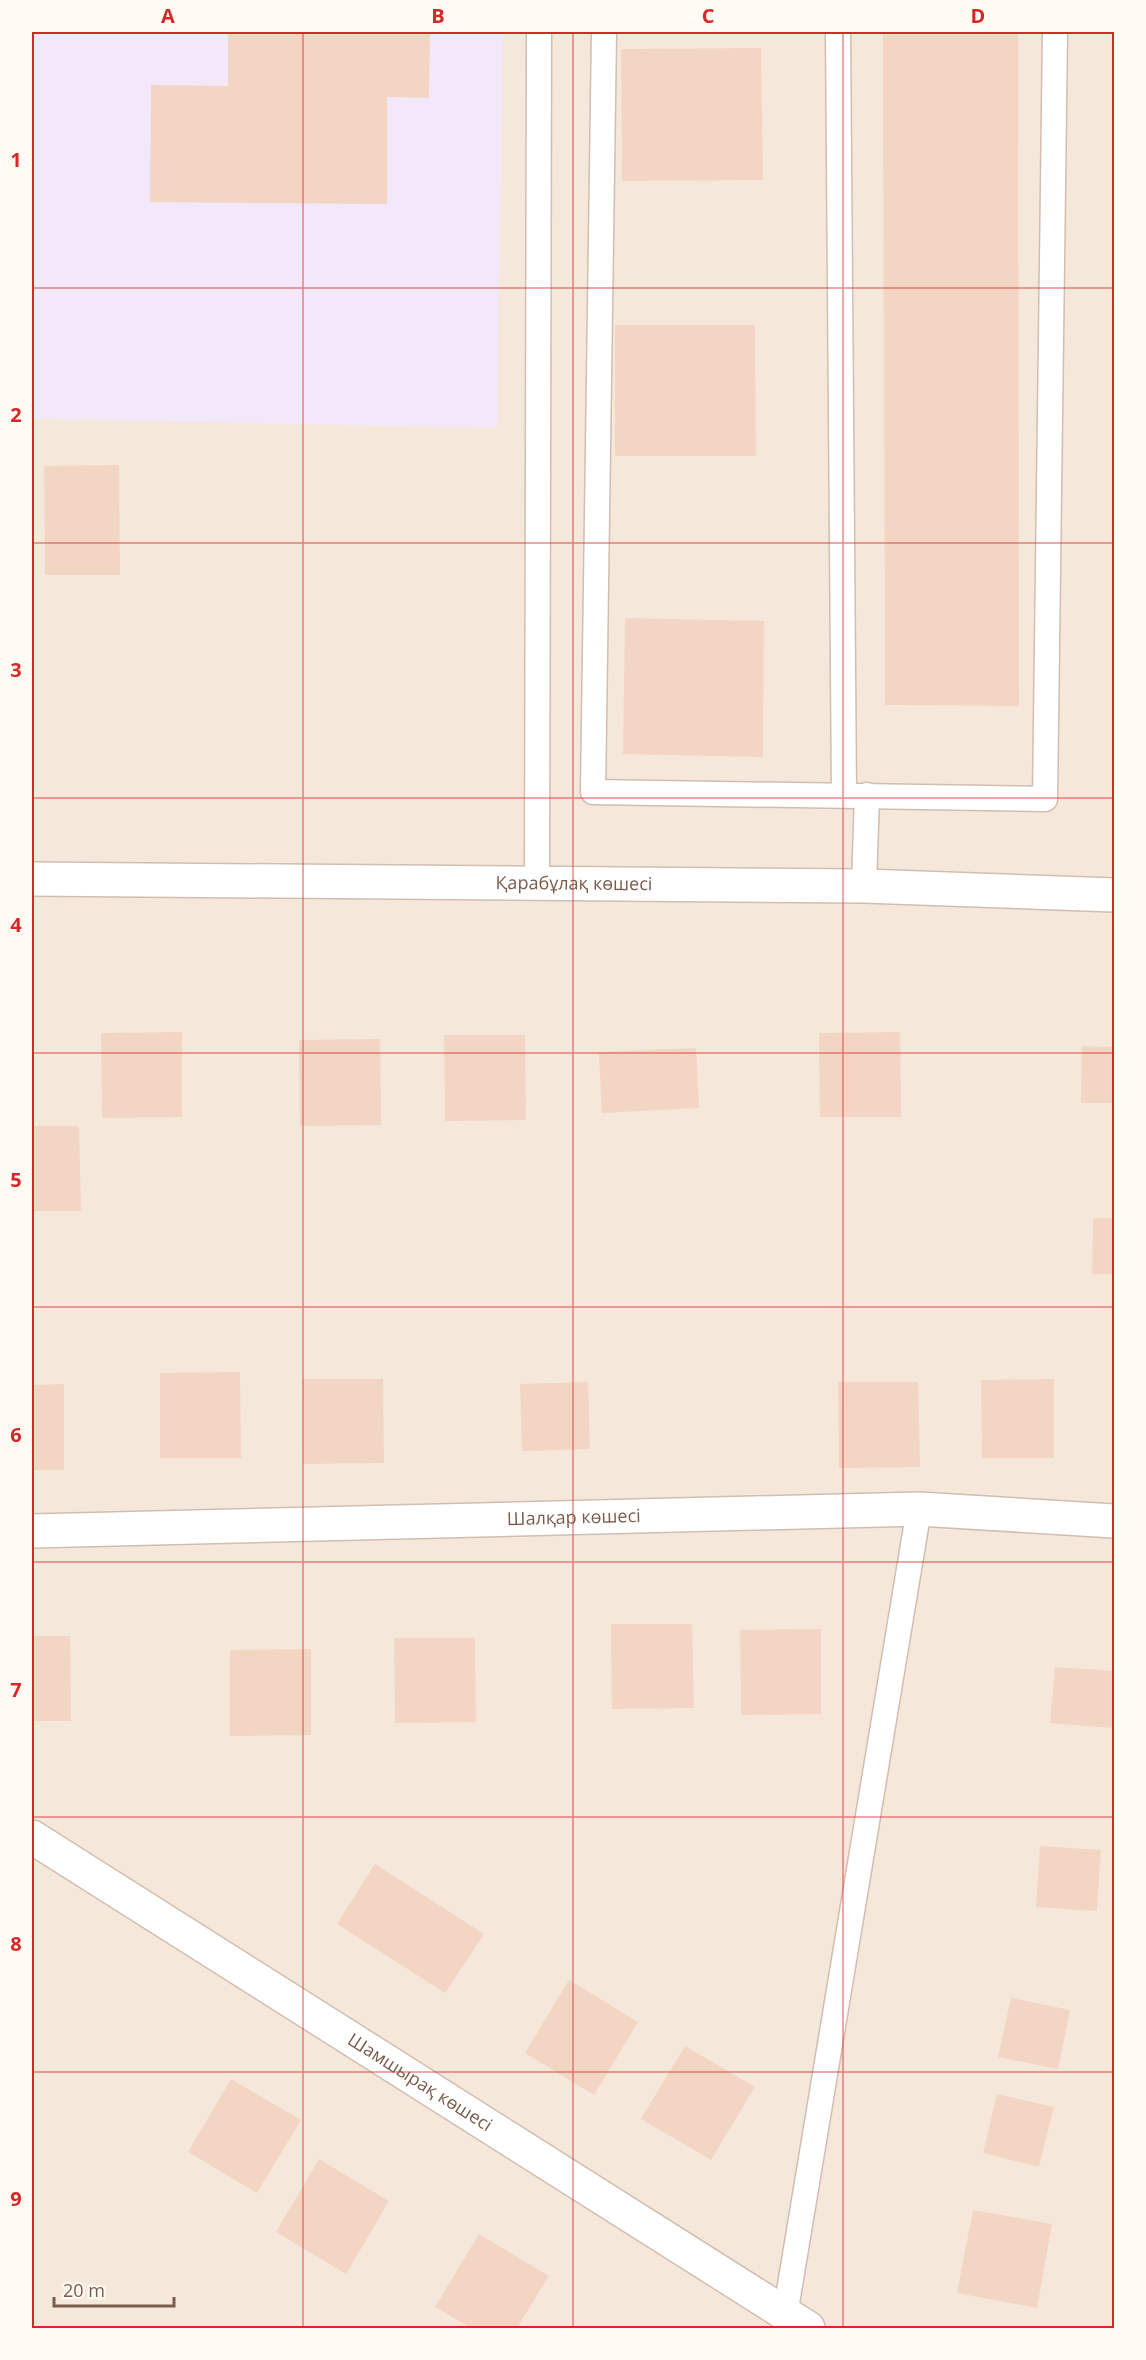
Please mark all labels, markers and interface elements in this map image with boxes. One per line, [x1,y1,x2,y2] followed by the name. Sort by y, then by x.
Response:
[161,2,175,29] text: A
[431,2,445,29] text: B
[702,2,715,29] text: C
[971,2,985,29] text: D
[10,146,22,173] text: 1
[10,401,22,428] text: 2
[10,656,22,683] text: 3
[495,870,653,895] street label: Қарабұлақ көшесі
[10,911,22,938] text: 4
[10,1166,22,1193] text: 5
[10,1421,22,1448] text: 6
[507,1503,641,1530] street label: Шалқар көшесі
[10,1676,22,1703] text: 7
[10,1930,22,1957] text: 8
[344,2027,497,2136] street label: Шамшырақ көшесі
[10,2185,22,2212] text: 9
[54,2270,174,2308] scale bar
[63,2278,105,2302] text: 20 m

